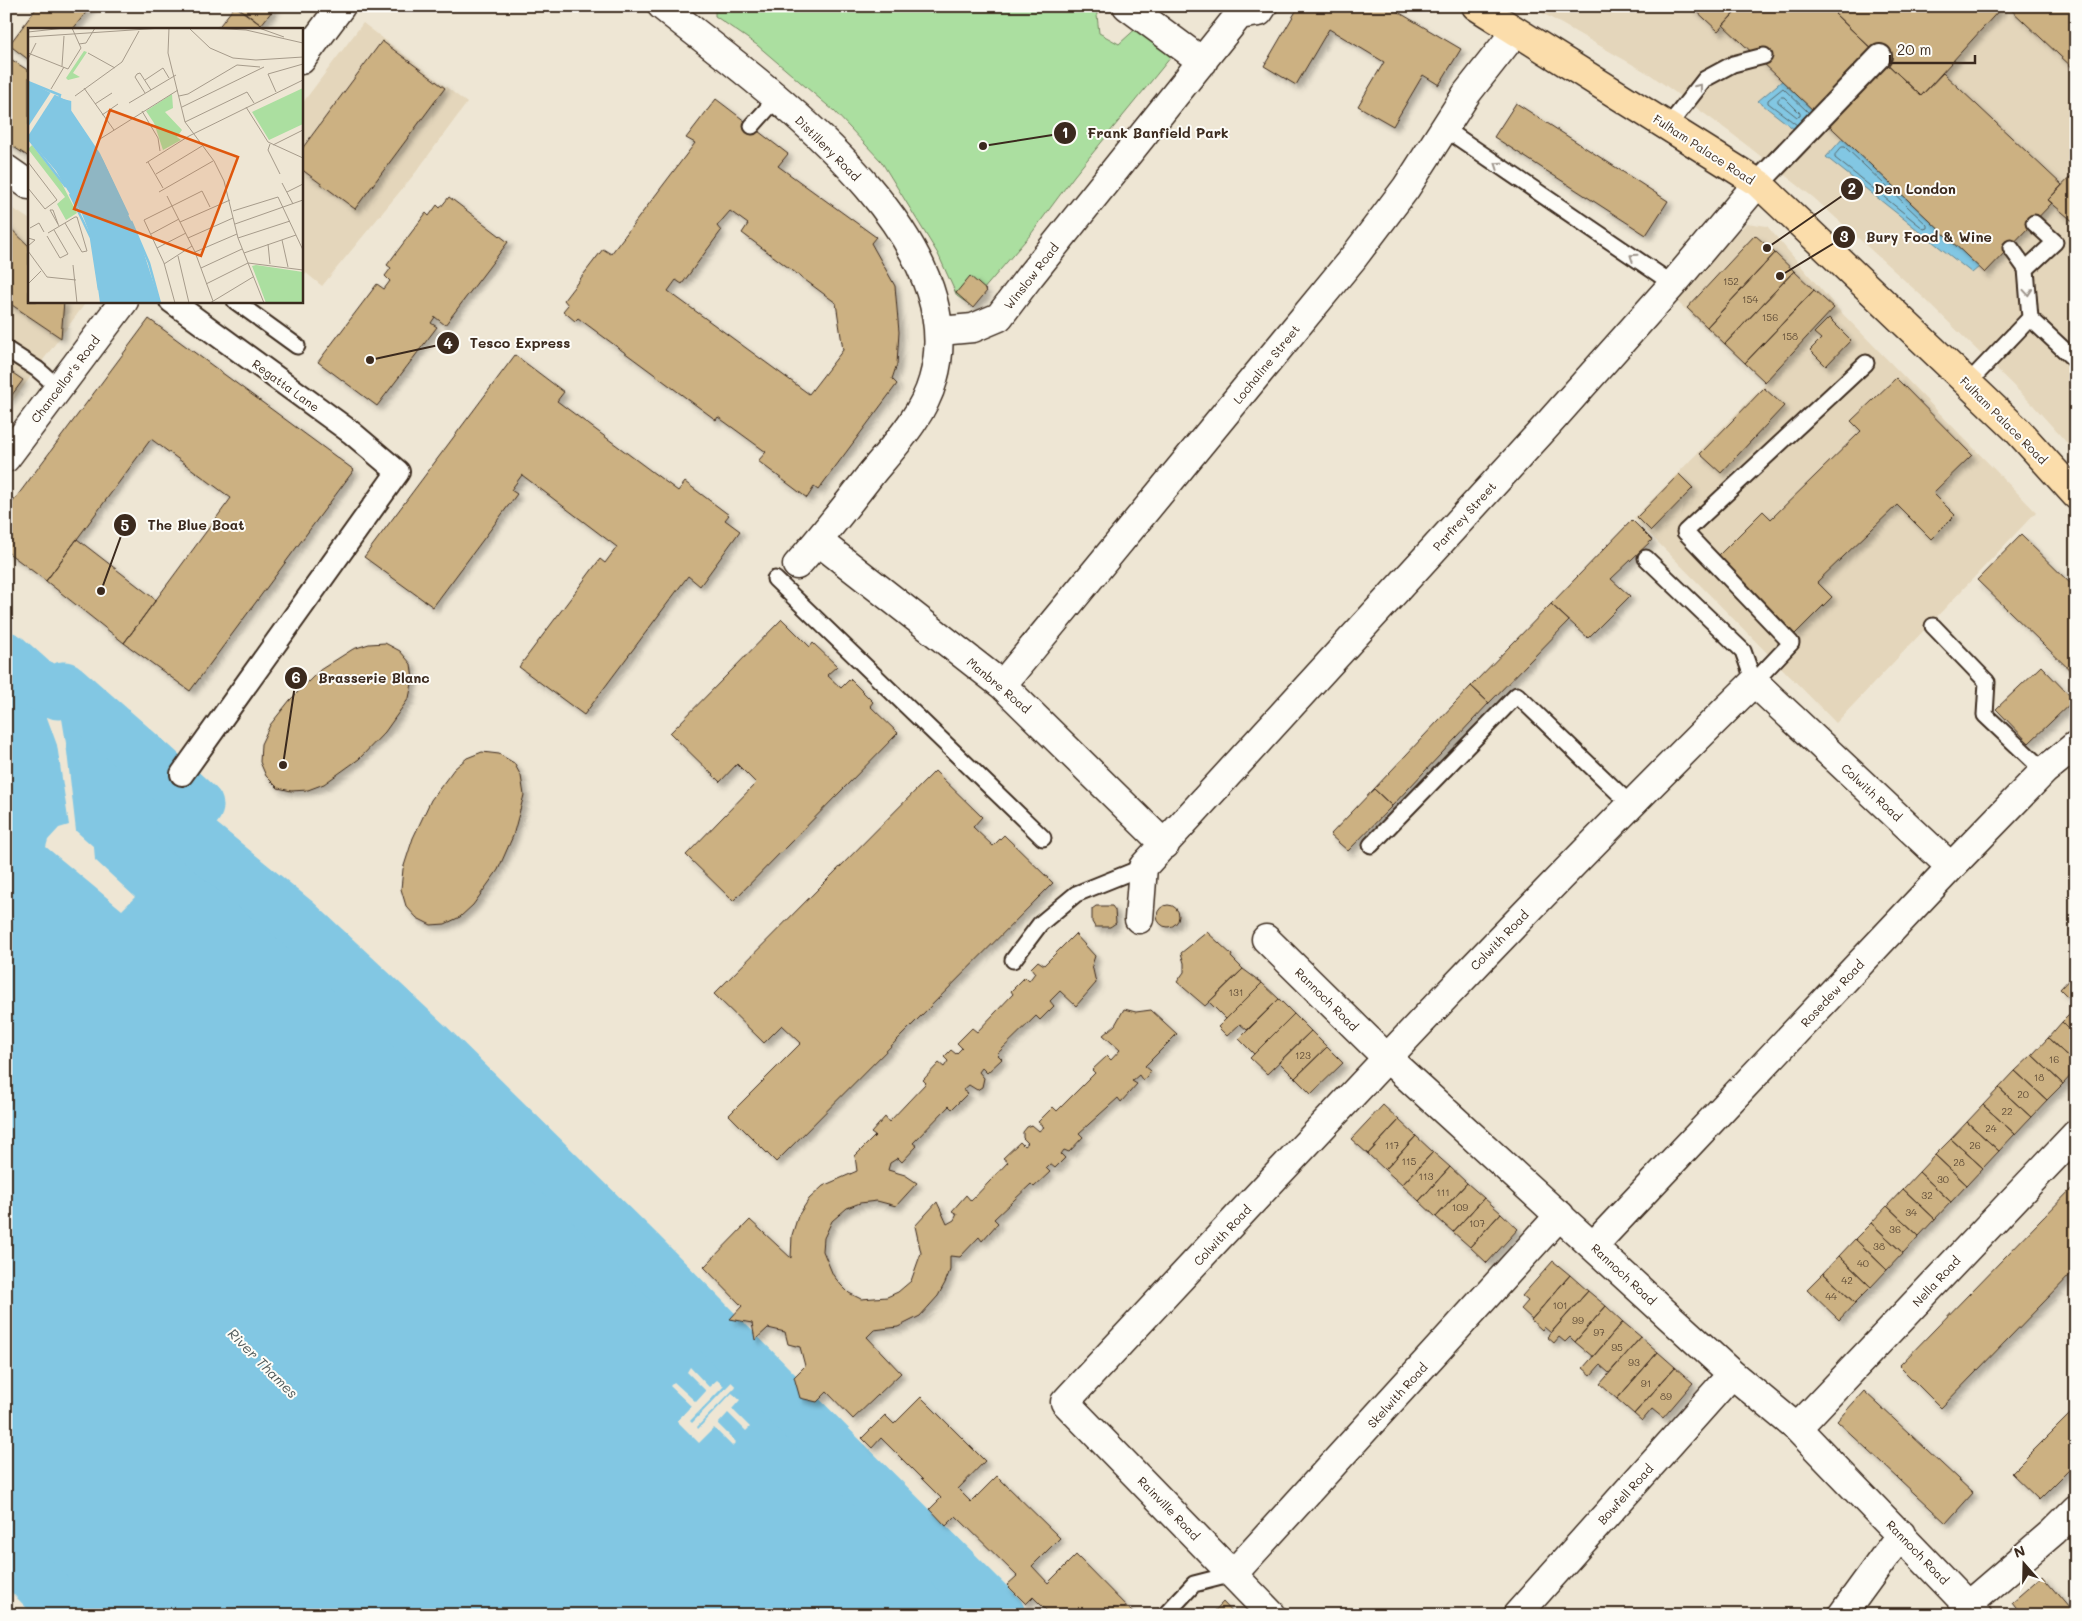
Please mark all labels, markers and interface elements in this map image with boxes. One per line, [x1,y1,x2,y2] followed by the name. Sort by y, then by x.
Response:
[28,28,302,302] inset map
[1890,32,1974,64] scale bar
[1897,39,1931,59] text: 20 m
[1693,84,1701,93] one-way arrow
[1650,110,1758,188] street label: Fulham Palace Road
[792,112,864,184] street label: Distillery Road
[1052,119,1239,148] callout: Frank Banfield Park
[1062,122,1068,142] text: 1
[1087,123,1229,142] text: Frank Banfield Park
[1495,162,1504,171] one-way arrow
[1839,174,1966,203] callout: Den London
[1848,178,1856,198] text: 2
[1874,179,1956,198] text: Den London
[1831,222,2002,251] callout: Bury Food & Wine
[1839,226,1849,246] text: 3
[1866,227,1992,246] text: Bury Food & Wine
[1000,239,1062,312] street label: Winslow Road
[1629,253,1638,263] one-way arrow
[1723,274,1739,288] house number: 152
[2022,289,2033,297] one-way arrow
[1742,292,1758,306] house number: 154
[1762,310,1778,324] house number: 156
[1229,321,1303,407] street label: Lochaline Street
[435,329,581,358] callout: Tesco Express
[1782,329,1798,343] house number: 158
[27,332,103,426] street label: Chancellor's Road
[443,333,453,353] text: 4
[470,333,570,352] text: Tesco Express
[249,355,323,415] street label: Regatta Lane
[1957,373,2051,467] street label: Fulham Palace Road
[1429,478,1499,554] street label: Parfrey Street
[112,511,254,540] callout: The Blue Boat
[121,515,130,535] text: 5
[147,515,245,534] text: The Blue Boat
[964,654,1035,717] street label: Manbre Road
[284,664,440,693] callout: Brasserie Blanc
[291,667,301,687] text: 6
[318,668,430,687] text: Brasserie Blanc
[1838,760,1906,825] street label: Colwith Road
[1466,906,1532,973] street label: Colwith Road
[1797,956,1867,1030] street label: Rosedew Road
[1292,964,1362,1034] street label: Rannoch Road
[1229,985,1243,999] house number: 131
[1295,1048,1311,1062] house number: 123
[2049,1052,2059,1066] house number: 16
[2034,1070,2044,1084] house number: 18
[2017,1087,2029,1101] house number: 20
[2001,1104,2013,1118] house number: 22
[1985,1121,1997,1135] house number: 24
[1385,1138,1400,1152] house number: 117
[1969,1138,1981,1152] house number: 26
[1402,1154,1417,1168] house number: 115
[1953,1155,1965,1169] house number: 28
[1419,1169,1434,1183] house number: 113
[1937,1172,1949,1186] house number: 30
[1436,1185,1450,1199] house number: 111
[1921,1188,1933,1202] house number: 32
[1452,1200,1468,1214] house number: 109
[1190,1201,1255,1269] street label: Colwith Road
[1905,1205,1917,1219] house number: 34
[1469,1216,1486,1230] house number: 107
[1889,1222,1901,1236] house number: 36
[1873,1239,1885,1253] house number: 38
[1588,1240,1660,1308] street label: Rannoch Road
[1908,1252,1964,1310] street label: Nella Road
[1857,1256,1869,1270] house number: 40
[1841,1273,1853,1287] house number: 42
[1825,1289,1837,1303] house number: 44
[1552,1298,1568,1312] house number: 101
[1572,1313,1584,1327] house number: 99
[224,1324,302,1402] water label: River Thames
[1593,1325,1605,1339] house number: 97
[1611,1340,1623,1354] house number: 95
[1628,1355,1640,1369] house number: 93
[1364,1359,1431,1431] street label: Skelwith Road
[1641,1376,1651,1390] house number: 91
[1660,1389,1672,1403] house number: 89
[1594,1460,1657,1527] street label: Bowfell Road
[1135,1473,1204,1544] street label: Rainville Road
[1883,1517,1953,1588] street label: Rannoch Road
[2000,1538,2050,1588] north arrow
[2011,1541,2028,1562] text: N

